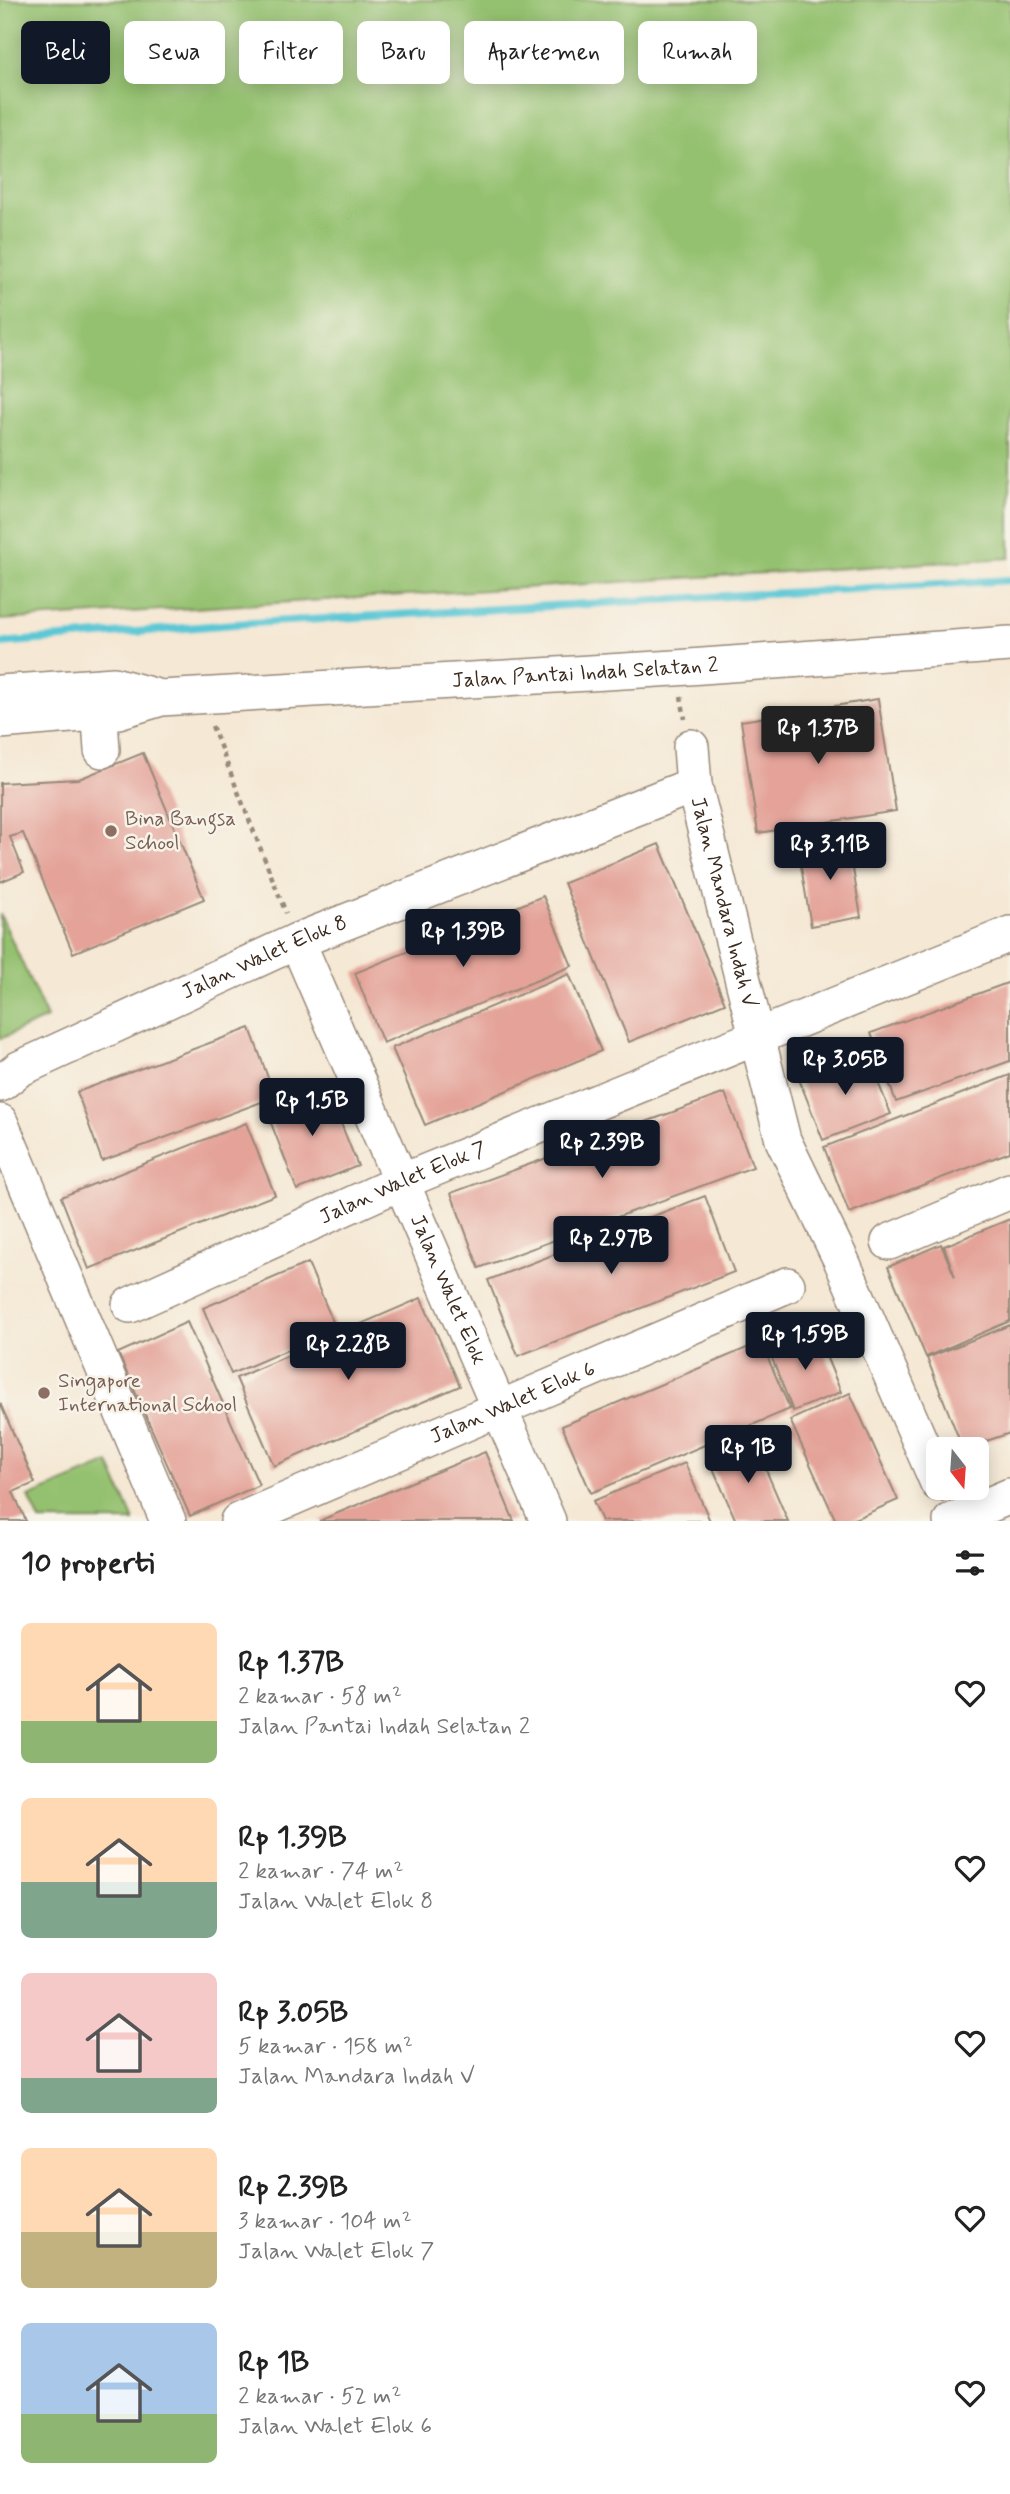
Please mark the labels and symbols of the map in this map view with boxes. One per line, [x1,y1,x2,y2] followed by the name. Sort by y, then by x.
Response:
[451,651,719,695] street label: Jalan Pantai Indah Selatan 2
[746,706,890,766] pin: Rp 1.37B
[684,794,763,1011] street label: Jalan Mandara Indah V
[125,805,236,857] place label: Bina Bangsa School
[758,822,902,882] pin: Rp 3.11B
[103,823,119,839] marker: Bina Bangsa School
[177,909,351,1006] street label: Jalan Walet Elok 8
[391,909,535,969] pin: Rp 1.39B
[773,1038,917,1097] pin: Rp 3.05B
[247,1078,377,1138] pin: Rp 1.5B
[530,1120,674,1180] pin: Rp 2.39B
[315,1135,491,1231] street label: Jalan Walet Elok 7
[403,1210,493,1369] street label: Jalan Walet Elok
[539,1216,683,1276] pin: Rp 2.97B
[733,1312,877,1372] pin: Rp 1.59B
[276,1322,420,1382] pin: Rp 2.28B
[426,1355,600,1451] street label: Jalan Walet Elok 6
[58,1367,237,1419] place label: Singapore International School
[36,1385,52,1401] marker: Singapore International School
[699,1426,797,1485] pin: Rp 1B
[926,1437,989,1500] north arrow

